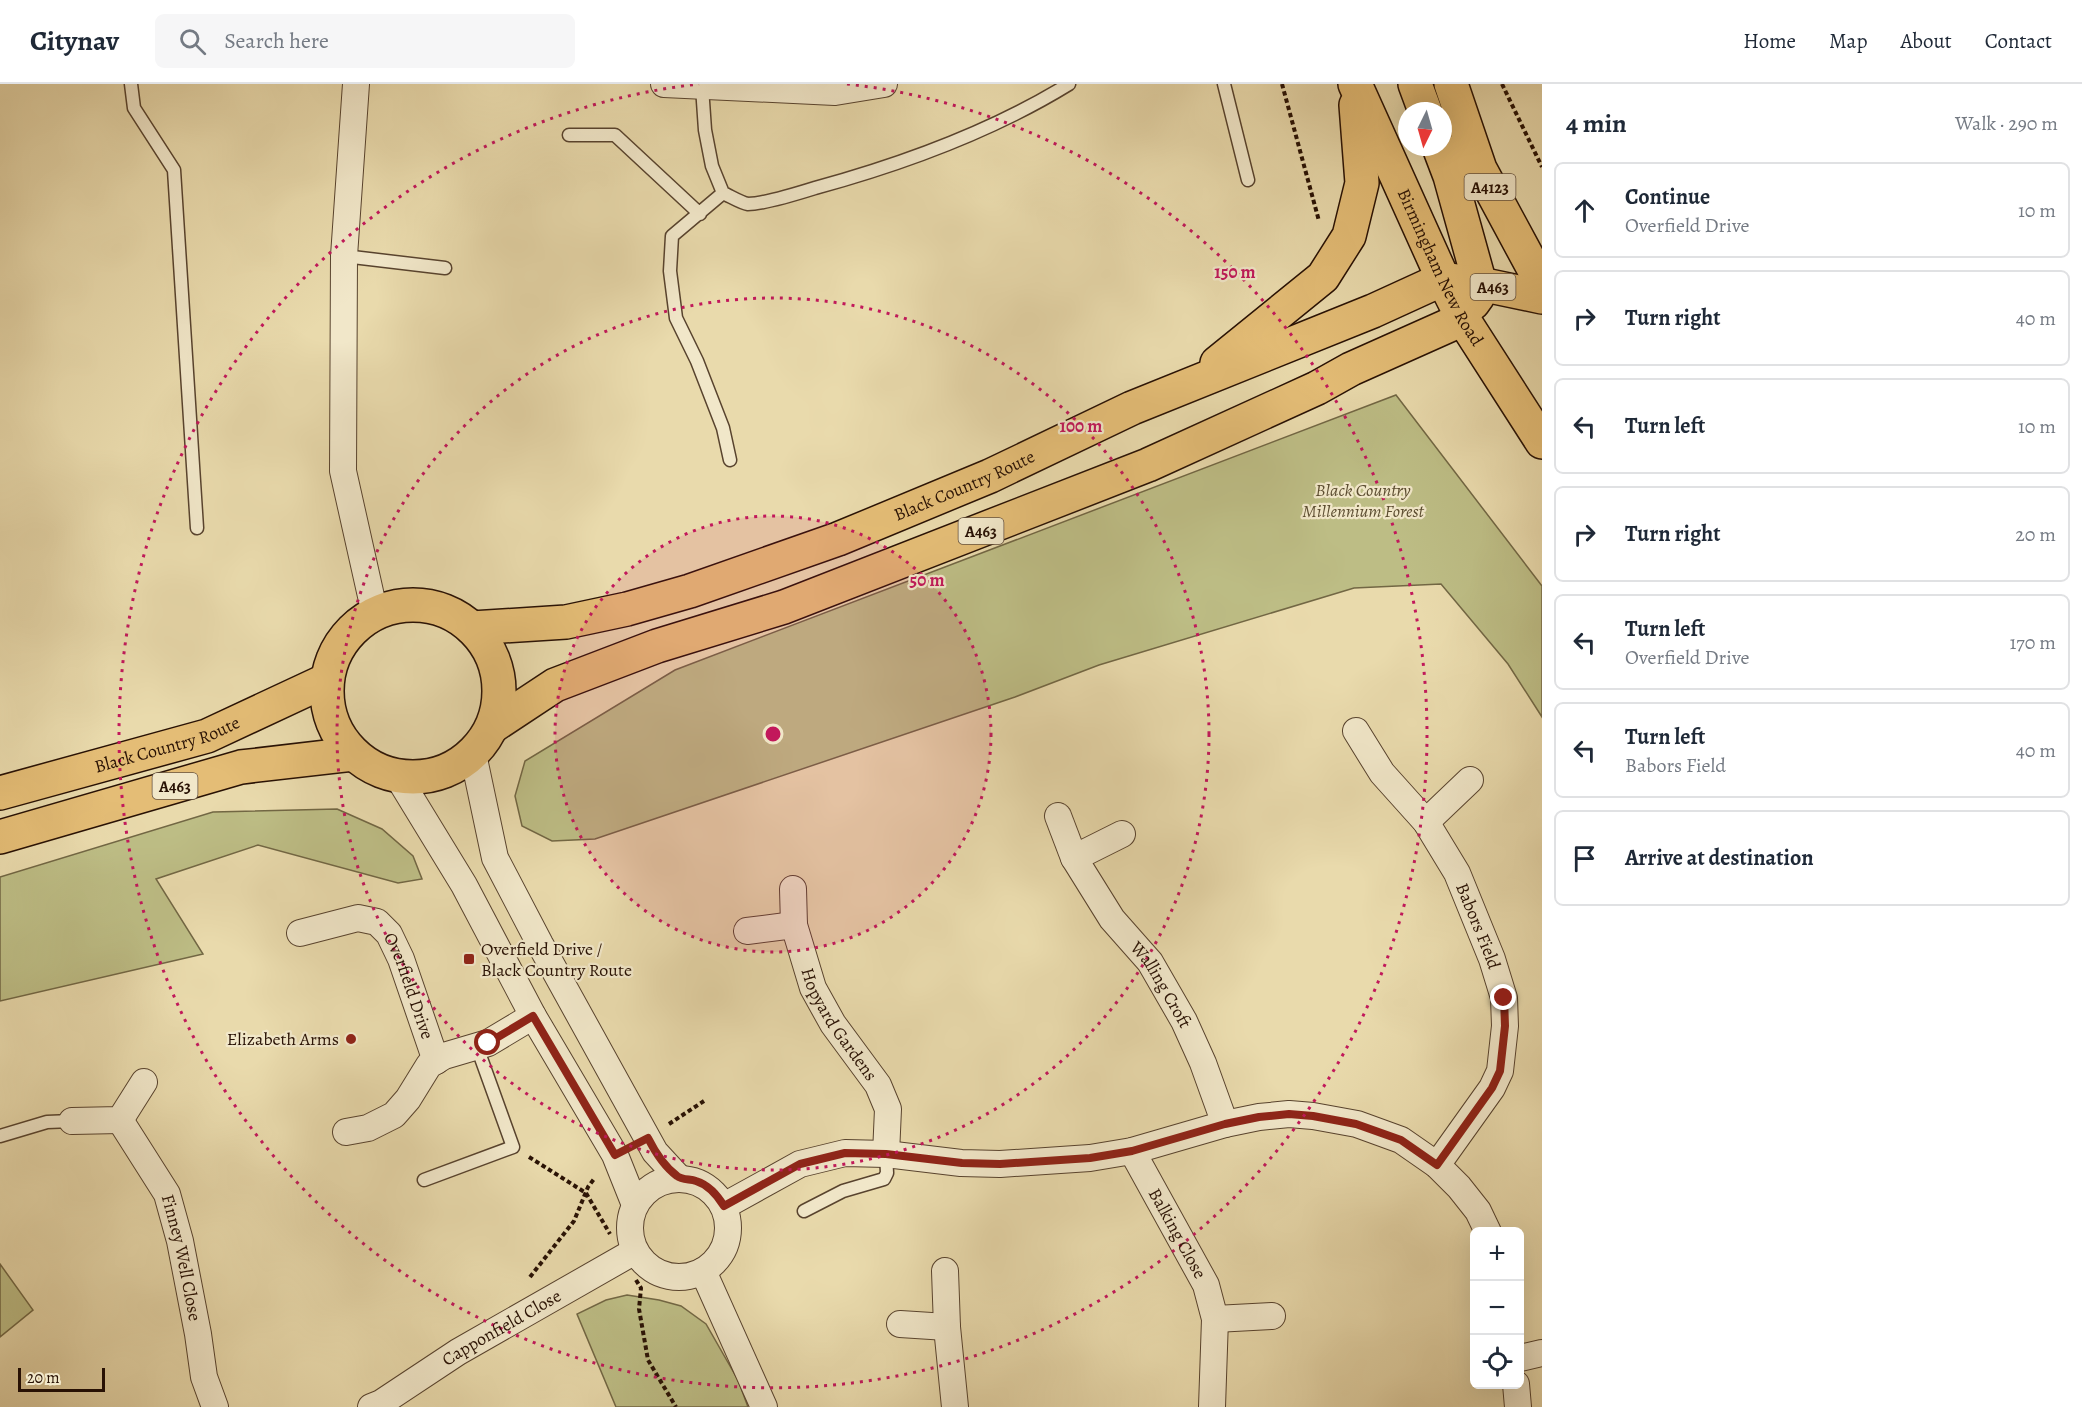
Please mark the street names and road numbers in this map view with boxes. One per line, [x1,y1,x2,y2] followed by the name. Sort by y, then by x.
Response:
[1464,174,1516,200] road number: A4123
[1392,185,1489,351] street label: Birmingham New Road
[1470,274,1516,300] road number: A463
[890,444,1039,527] street label: Black Country Route
[958,518,1004,544] road number: A463
[92,710,244,778] street label: Black Country Route
[152,773,198,799] road number: A463
[1450,879,1506,972] street label: Babors Field
[378,928,440,1042] street label: Overfield Drive
[1124,935,1198,1032] street label: Walling Croft
[796,965,883,1086] street label: Hopyard Gardens
[1143,1184,1212,1283] street label: Balking Close
[156,1191,207,1323] street label: Finney Well Close
[437,1284,565,1371] street label: Capponfield Close

